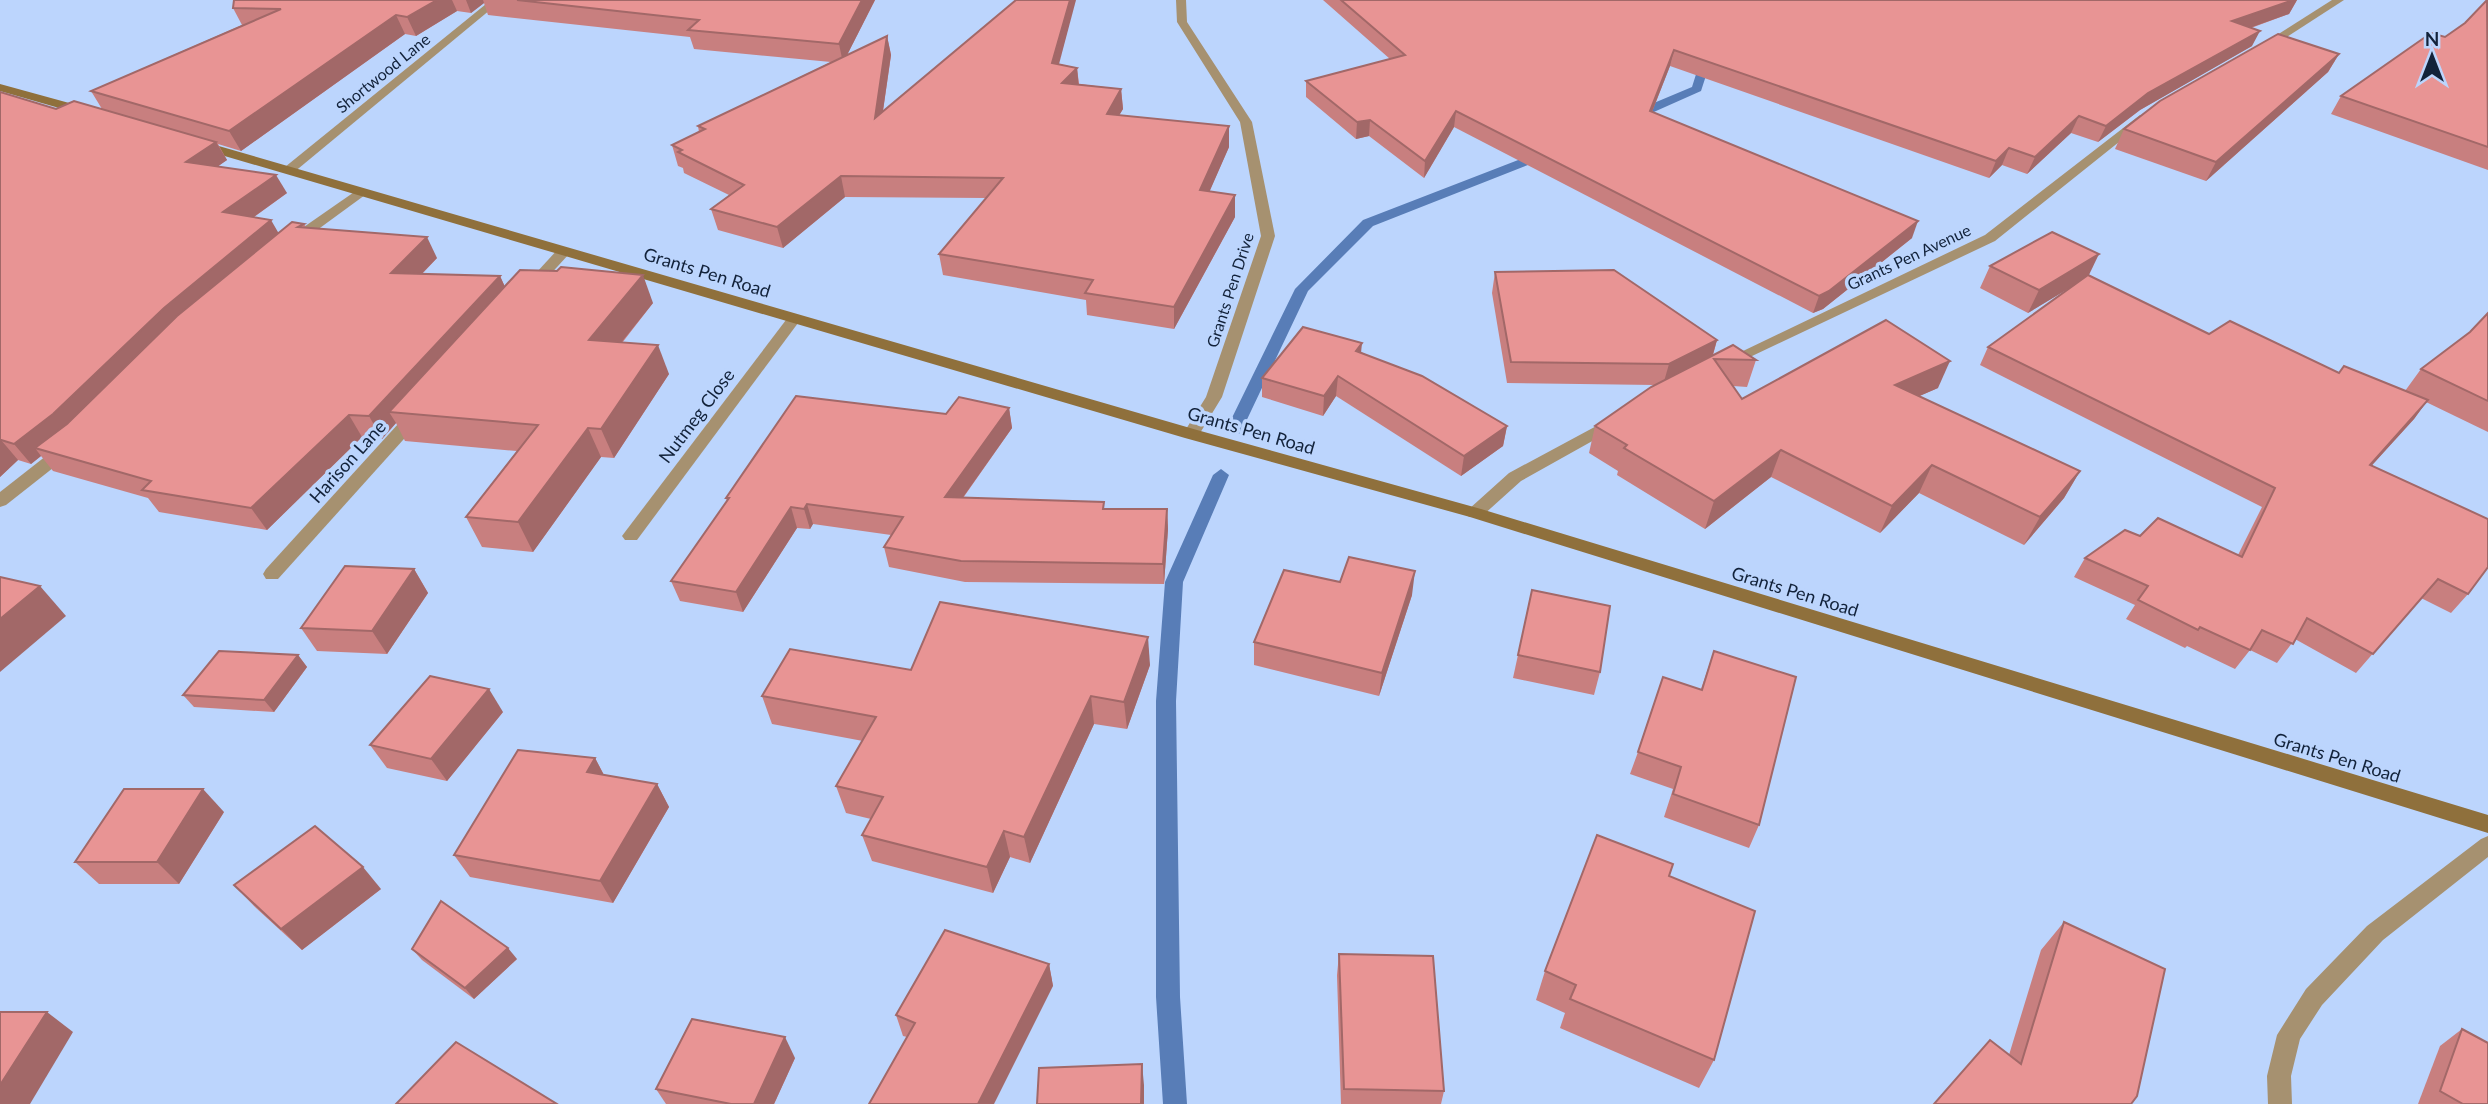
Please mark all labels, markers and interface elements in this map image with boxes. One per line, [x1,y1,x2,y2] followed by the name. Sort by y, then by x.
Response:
[2397,21,2467,91] north arrow
[2425,27,2439,50] text: N
[332,29,433,116] street label: Shortwood Lane
[1844,220,1973,293] street label: Grants Pen Avenue
[1202,230,1257,350] street label: Grants Pen Drive
[641,242,773,302] street label: Grants Pen Road
[654,364,739,467] street label: Nutmeg Close
[1185,401,1318,459] street label: Grants Pen Road
[304,415,390,507] street label: Harison Lane
[1729,561,1861,621] street label: Grants Pen Road
[2271,727,2403,787] street label: Grants Pen Road

